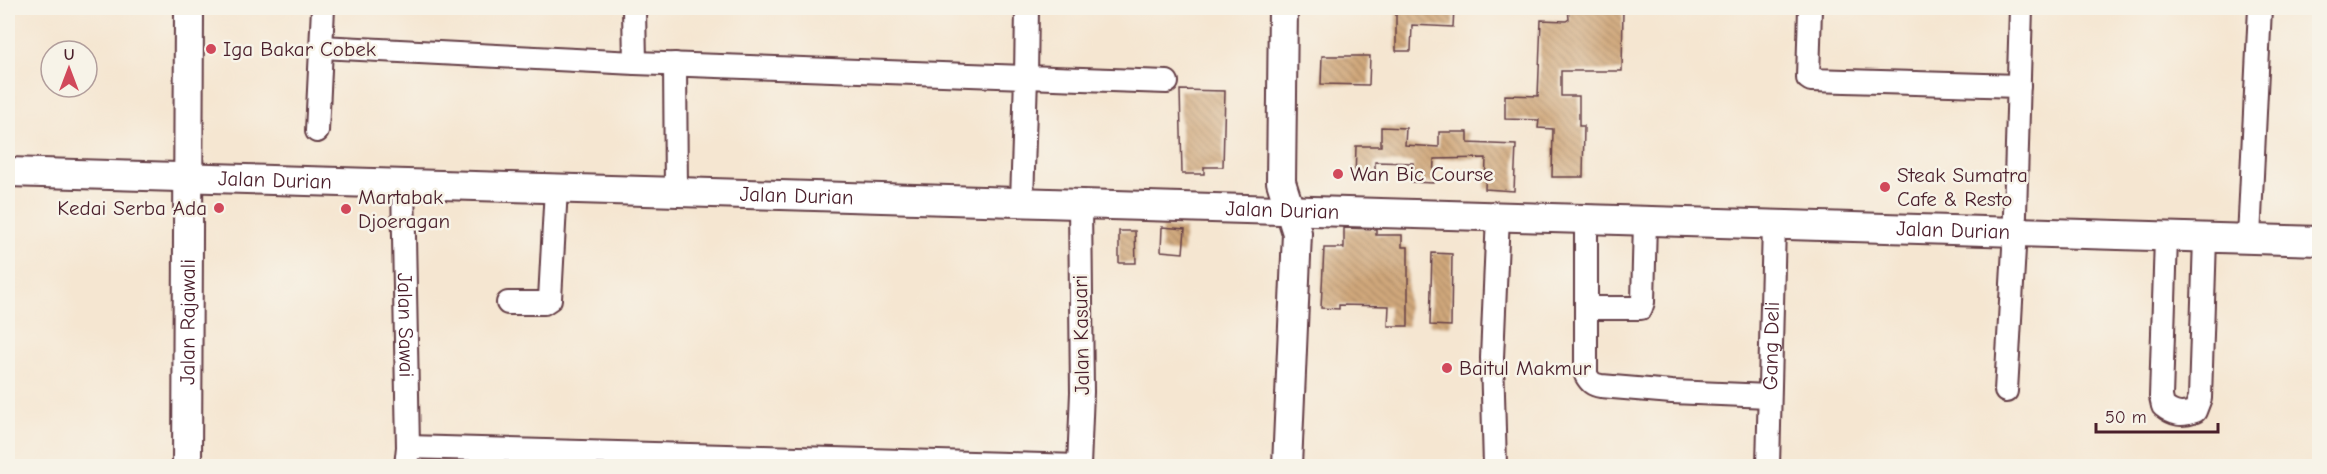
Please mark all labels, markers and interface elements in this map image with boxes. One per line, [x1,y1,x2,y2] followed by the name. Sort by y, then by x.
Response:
[223,37,376,61] place label: Iga Bakar Cobek
[39,39,99,99] north arrow
[204,42,218,56] marker: Iga Bakar Cobek
[64,46,74,64] text: U
[1350,162,1493,186] place label: Wan Bic Course
[1897,163,2028,211] place label: Steak Sumatra Cafe & Resto
[218,166,332,194] street label: Jalan Durian
[1331,167,1345,181] marker: Wan Bic Course
[1878,180,1892,194] marker: Steak Sumatra Cafe & Resto
[739,182,854,209] street label: Jalan Durian
[358,185,450,233] place label: Martabak Djoeragan
[57,196,207,220] place label: Kedai Serba Ada
[1225,196,1340,224] street label: Jalan Durian
[212,201,226,215] marker: Kedai Serba Ada
[339,202,353,216] marker: Martabak Djoeragan
[1896,216,2011,244] street label: Jalan Durian
[175,259,200,385] street label: Jalan Rajawali
[393,272,419,378] street label: Jalan Sawai
[1068,275,1094,395] street label: Jalan Kasuari
[1758,301,1784,391] street label: Gang Deli
[1459,356,1592,380] place label: Baitul Makmur
[1440,361,1454,375] marker: Baitul Makmur
[2096,396,2218,434] scale bar
[2105,407,2147,428] text: 50 m

